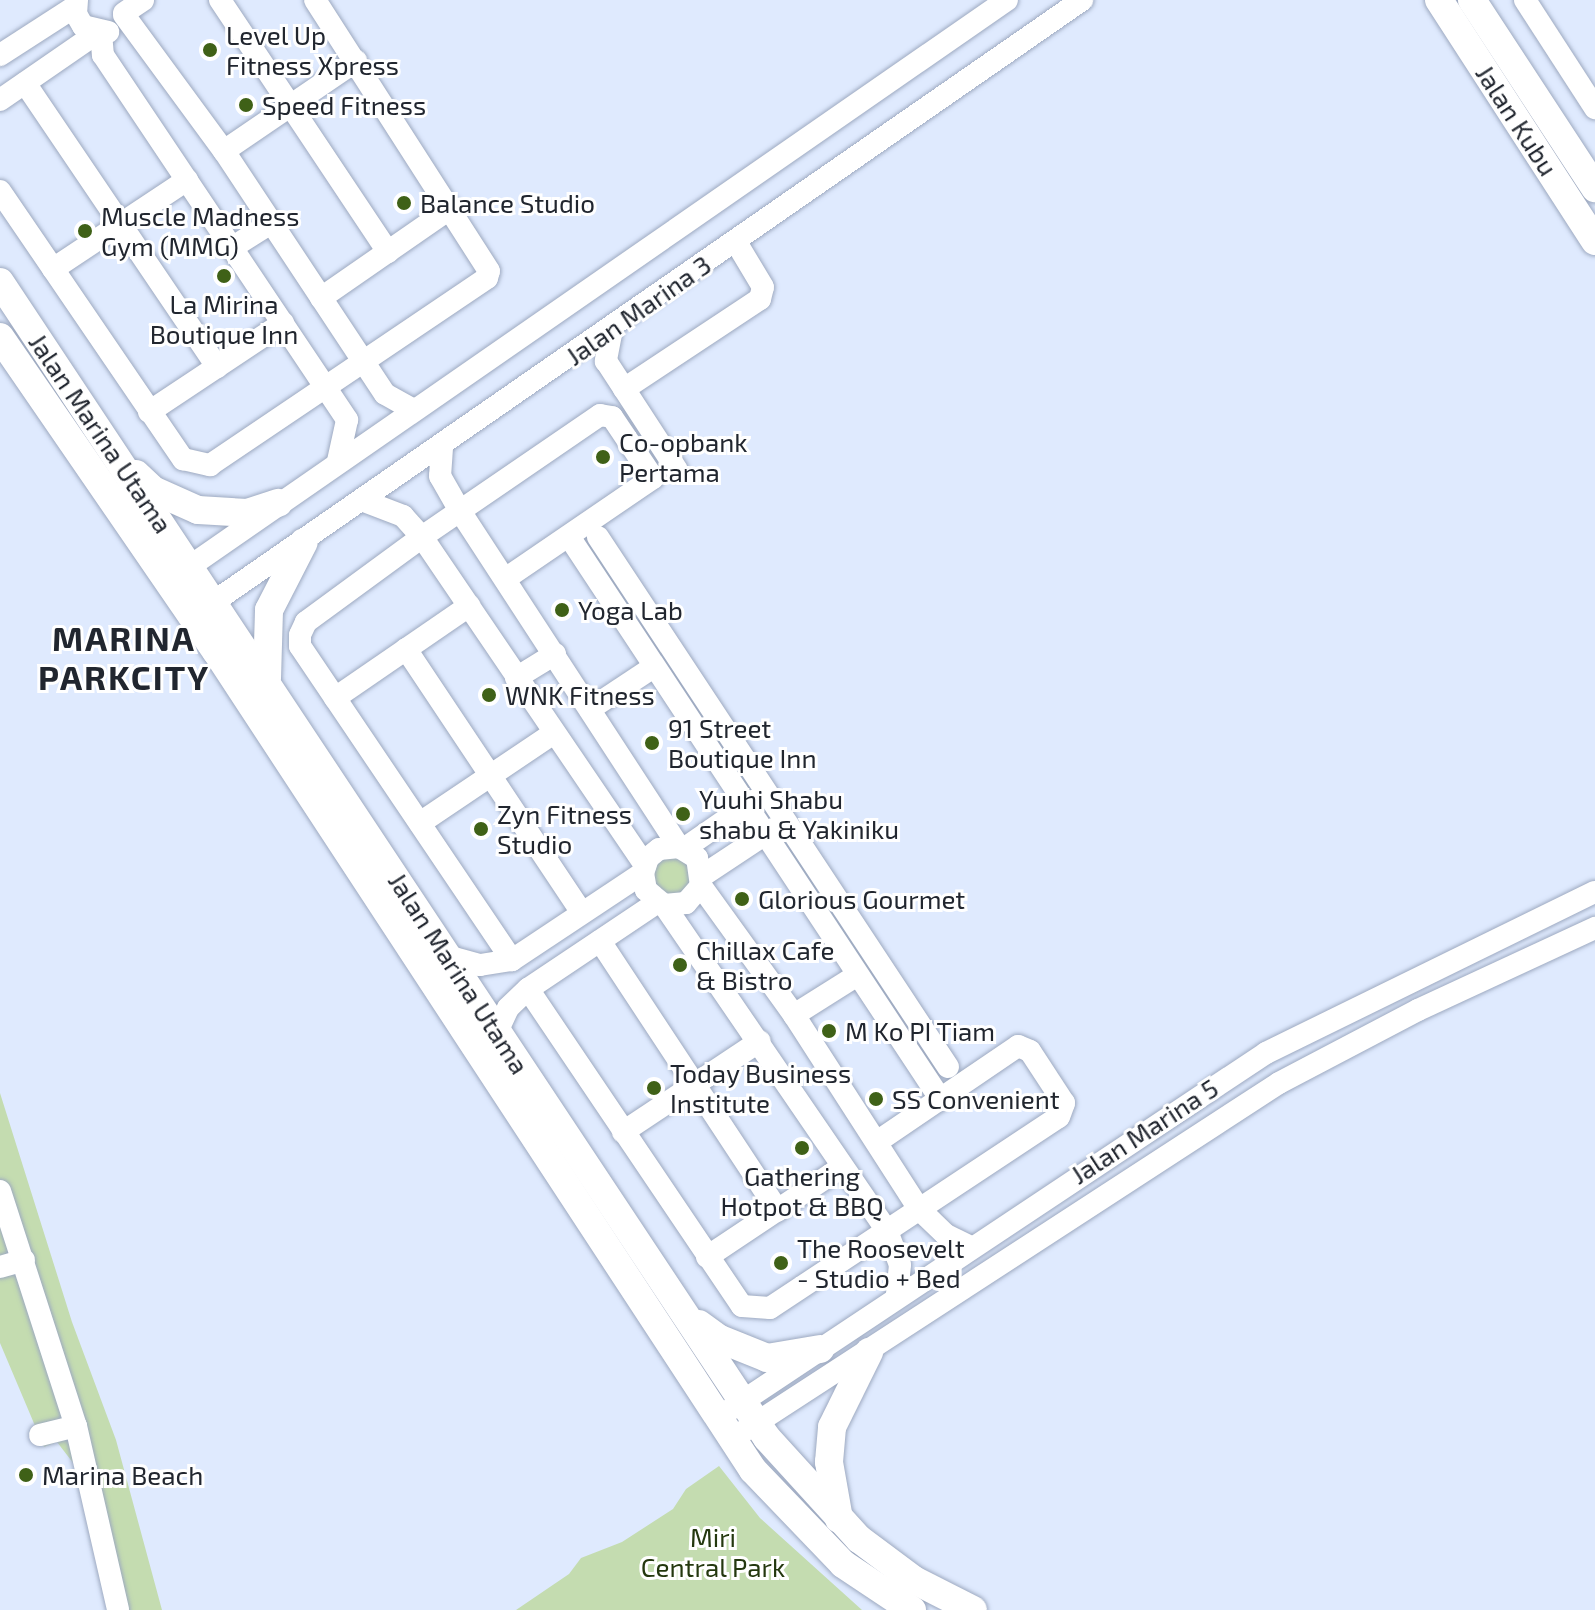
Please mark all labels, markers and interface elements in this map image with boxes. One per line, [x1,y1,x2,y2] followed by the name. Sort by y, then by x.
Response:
[226,19,399,80] place label: Level Up Fitness Xpress
[201,41,219,59] marker: Level Up Fitness Xpress
[1470,59,1564,181] street label: Jalan Kubu
[262,89,426,121] place label: Speed Fitness
[237,96,255,114] marker: Speed Fitness
[420,187,595,219] place label: Balance Studio
[395,194,413,212] marker: Balance Studio
[101,200,299,262] place label: Muscle Madness Gym (MMG)
[76,222,94,240] marker: Muscle Madness Gym (MMG)
[560,249,716,371] street label: Jalan Marina 3
[215,267,233,285] marker: La Mirina Boutique Inn
[150,288,298,350] place label: La Mirina Boutique Inn
[23,327,179,539] street label: Jalan Marina Utama
[619,426,748,488] place label: Co-opbank Pertama
[594,448,612,466] marker: Co-opbank Pertama
[578,594,683,626] place label: Yoga Lab
[553,601,571,619] marker: Yoga Lab
[38,617,210,696] district label: MARINA PARKCITY
[505,679,655,711] place label: WNK Fitness
[480,686,498,704] marker: WNK Fitness
[668,712,816,774] place label: 91 Street Boutique Inn
[643,734,661,752] marker: 91 Street Boutique Inn
[699,783,900,844] place label: Yuuhi Shabu shabu & Yakiniku
[497,798,632,860] place label: Zyn Fitness Studio
[674,805,692,823] marker: Yuuhi Shabu shabu & Yakiniku
[472,820,490,838] marker: Zyn Fitness Studio
[382,867,536,1079] street label: Jalan Marina Utama
[758,883,965,915] place label: Glorious Gourmet
[733,890,751,908] marker: Glorious Gourmet
[696,934,834,996] place label: Chillax Cafe & Bistro
[671,956,689,974] marker: Chillax Cafe & Bistro
[845,1015,996,1047] place label: M Ko PI Tiam
[820,1022,838,1040] marker: M Ko PI Tiam
[670,1057,852,1118] place label: Today Business Institute
[1065,1072,1223,1190] street label: Jalan Marina 5
[645,1079,663,1097] marker: Today Business Institute
[892,1083,1060,1115] place label: SS Convenient
[867,1090,885,1108] marker: SS Convenient
[793,1139,811,1157] marker: Gathering Hotpot & BBQ
[720,1160,884,1222] place label: Gathering Hotpot & BBQ
[797,1232,965,1294] place label: The Roosevelt - Studio + Bed
[772,1254,790,1272] marker: The Roosevelt - Studio + Bed
[42,1459,203,1491] place label: Marina Beach
[17,1466,35,1484] marker: Marina Beach
[640,1521,786,1582] park label: Miri Central Park

